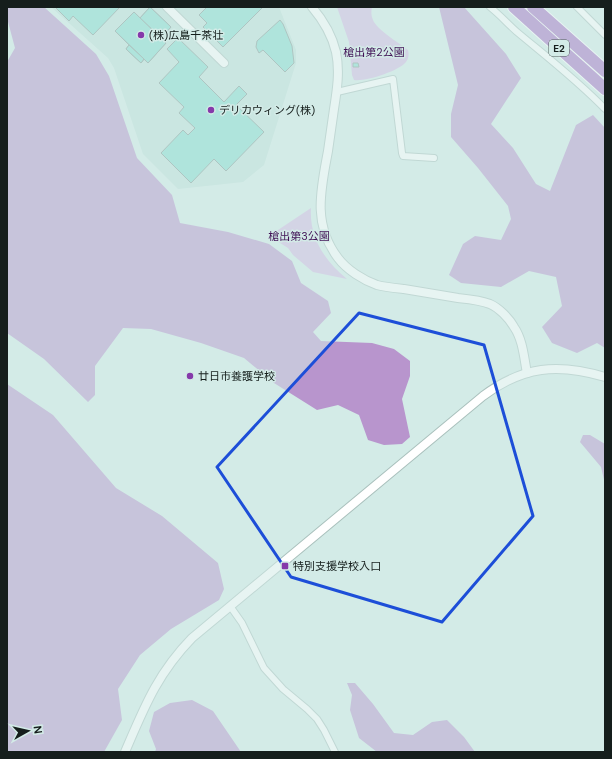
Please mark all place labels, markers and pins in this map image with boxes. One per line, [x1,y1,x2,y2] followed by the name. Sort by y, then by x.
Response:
[149,28,223,42] place label: (株)広島千茶壮
[136,30,146,40] marker: (株)広島千茶壮
[219,103,315,117] place label: デリカウィング(株)
[206,105,216,115] marker: デリカウィング(株)
[198,369,275,383] place label: 廿日市養護学校
[185,371,195,381] marker: 廿日市養護学校
[293,559,381,573] place label: 特別支援学校入口
[280,561,290,571] marker: 特別支援学校入口

